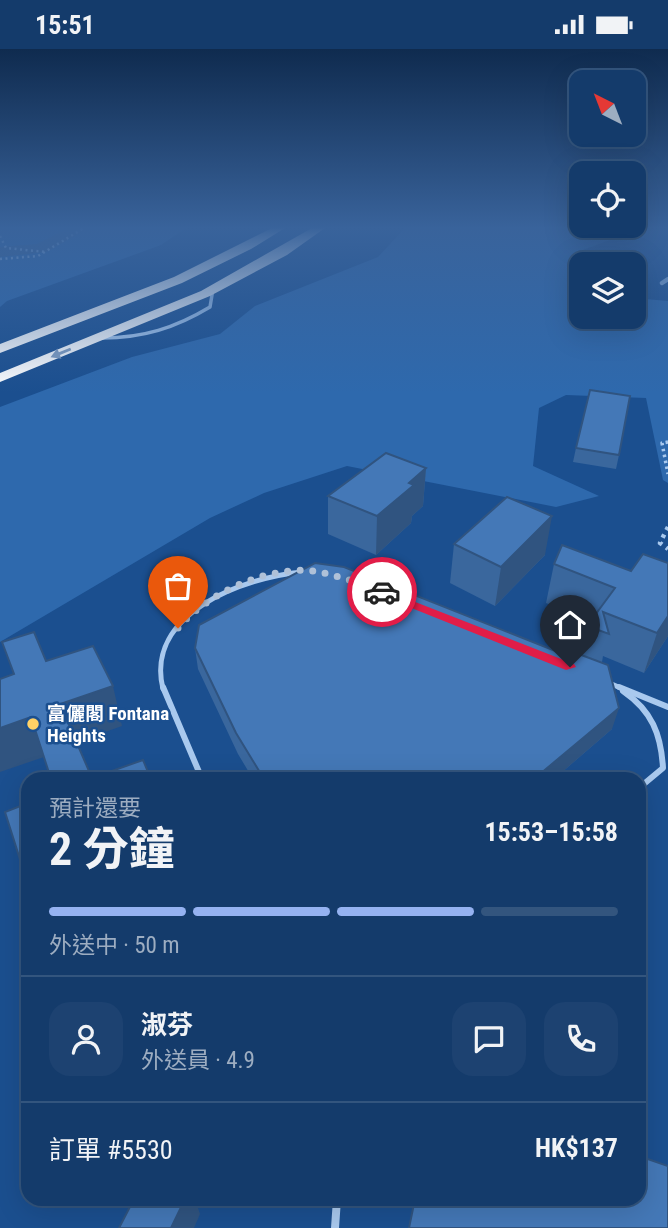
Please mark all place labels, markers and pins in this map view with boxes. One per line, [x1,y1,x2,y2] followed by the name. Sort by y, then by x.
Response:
[148,556,208,628] pin
[540,595,600,667] pin
[47,702,169,747] place label: 富儷閣 Fontana Heights
[25,716,41,732] marker: 富儷閣 Fontana Heights

